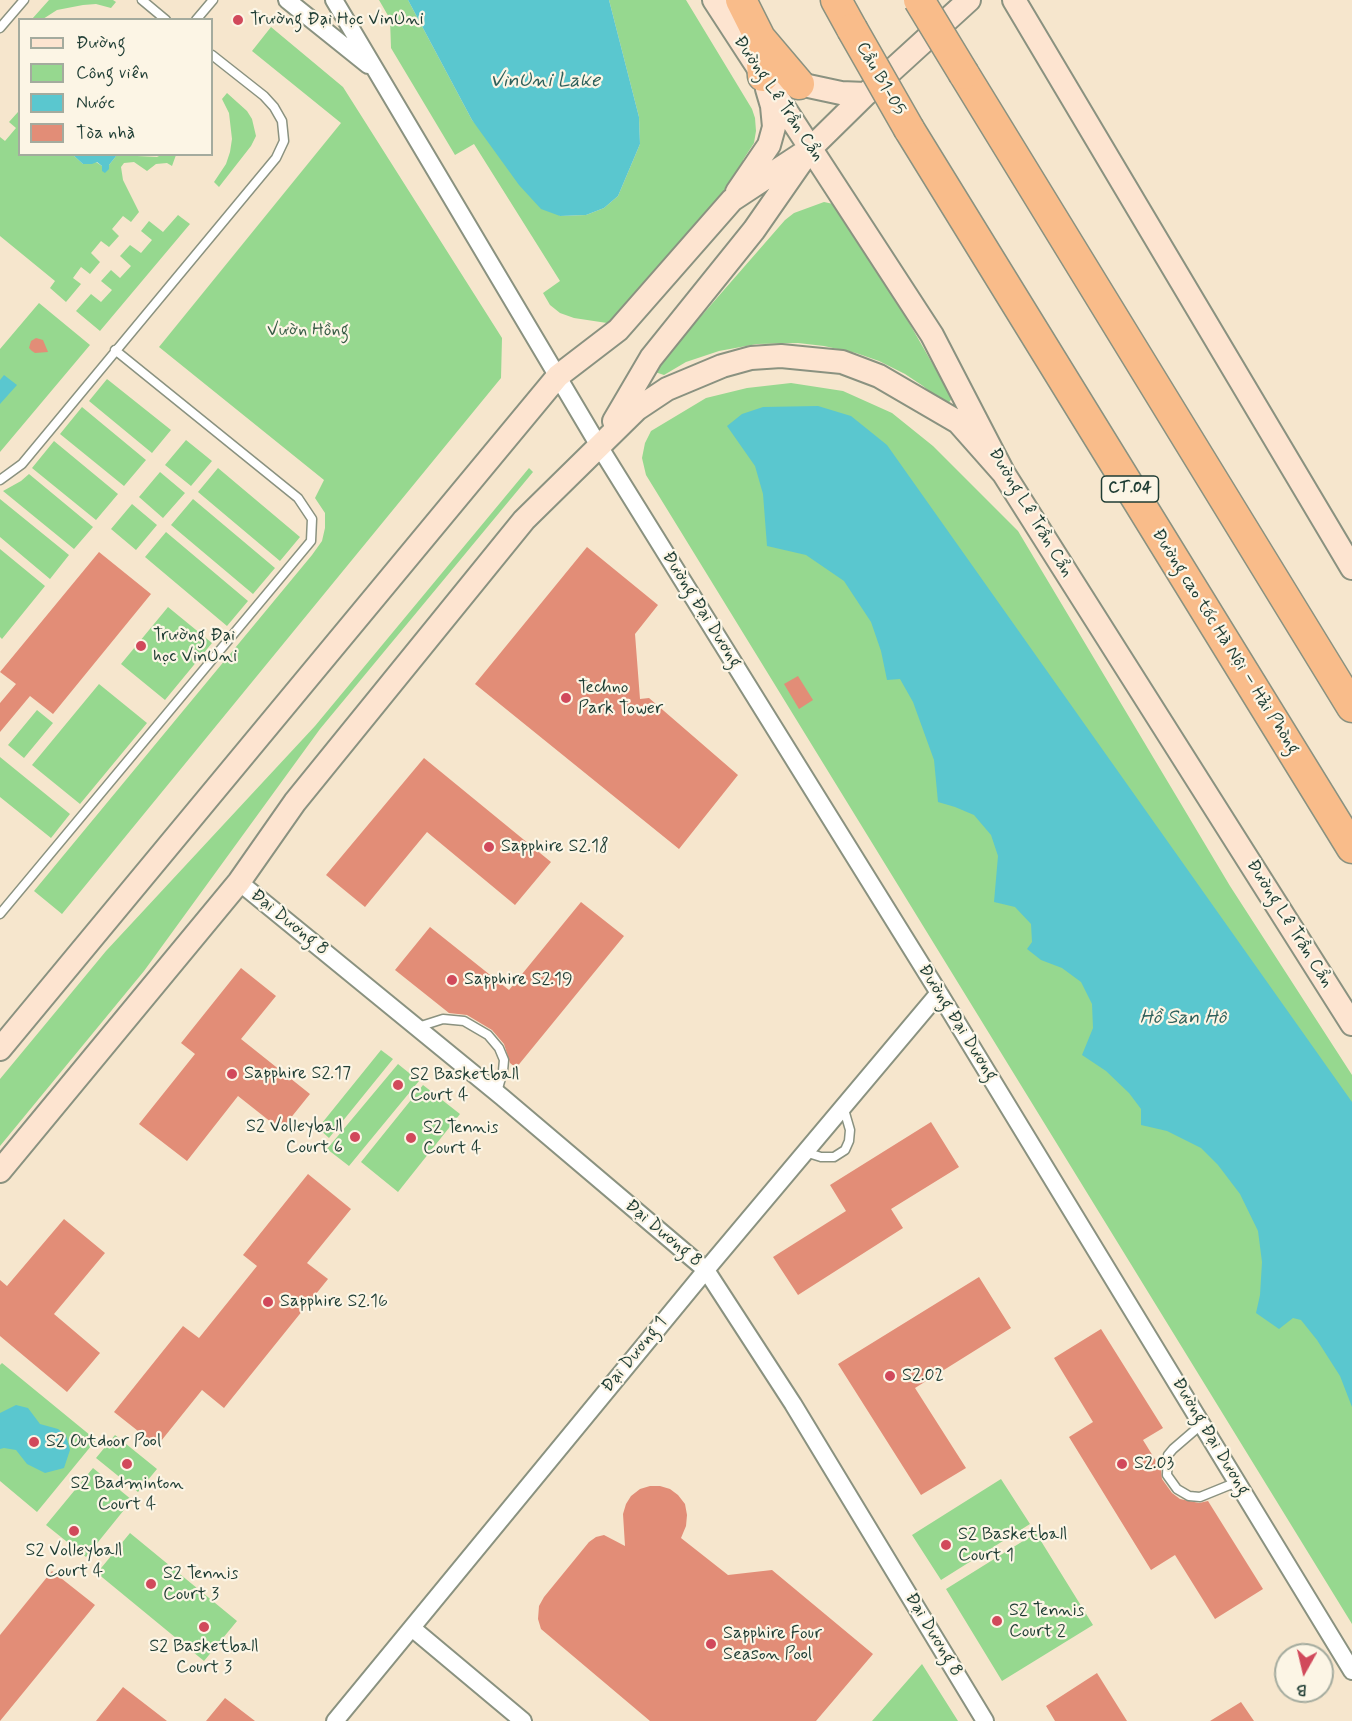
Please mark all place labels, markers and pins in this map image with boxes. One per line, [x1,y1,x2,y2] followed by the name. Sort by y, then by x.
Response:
[250,9,424,31] place label: Trường Đại Học VinUni
[231,13,245,27] marker: Trường Đại Học VinUni
[153,625,237,668] place label: Trường Đại học VinUni
[134,639,148,653] marker: Trường Đại học VinUni
[578,677,663,720] place label: Techno Park Tower
[559,691,573,705] marker: Techno Park Tower
[501,836,609,858] place label: Sapphire S2.18
[482,840,496,854] marker: Sapphire S2.18
[464,969,573,991] place label: Sapphire S2.19
[445,973,459,987] marker: Sapphire S2.19
[244,1063,351,1085] place label: Sapphire S2.17
[410,1064,519,1106] place label: S2 Basketball Court 4
[225,1067,239,1081] marker: Sapphire S2.17
[391,1078,405,1092] marker: S2 Basketball Court 4
[246,1116,343,1158] place label: S2 Volleyball Court 6
[423,1117,498,1160] place label: S2 Tennis Court 4
[348,1130,362,1144] marker: S2 Volleyball Court 6
[404,1131,418,1145] marker: S2 Tennis Court 4
[280,1291,388,1313] place label: Sapphire S2.16
[261,1295,275,1309] marker: Sapphire S2.16
[902,1365,944,1387] place label: S2.02
[883,1369,897,1383] marker: S2.02
[46,1431,161,1453] place label: S2 Outdoor Pool
[27,1435,41,1449] marker: S2 Outdoor Pool
[1134,1453,1174,1475] place label: S2.03
[120,1457,134,1471] marker: S2 Badminton Court 4
[1115,1457,1129,1471] marker: S2.03
[70,1473,184,1516] place label: S2 Badminton Court 4
[67,1524,81,1538] marker: S2 Volleyball Court 4
[958,1524,1067,1567] place label: S2 Basketball Court 1
[939,1538,953,1552] marker: S2 Basketball Court 1
[26,1540,122,1582] place label: S2 Volleyball Court 4
[163,1563,238,1606] place label: S2 Tennis Court 3
[144,1577,158,1591] marker: S2 Tennis Court 3
[1009,1600,1084,1642] place label: S2 Tennis Court 2
[990,1614,1004,1628] marker: S2 Tennis Court 2
[197,1620,211,1634] marker: S2 Basketball Court 3
[723,1623,822,1666] place label: Sapphire Four Season Pool
[149,1636,259,1678] place label: S2 Basketball Court 3
[704,1637,718,1651] marker: Sapphire Four Season Pool

